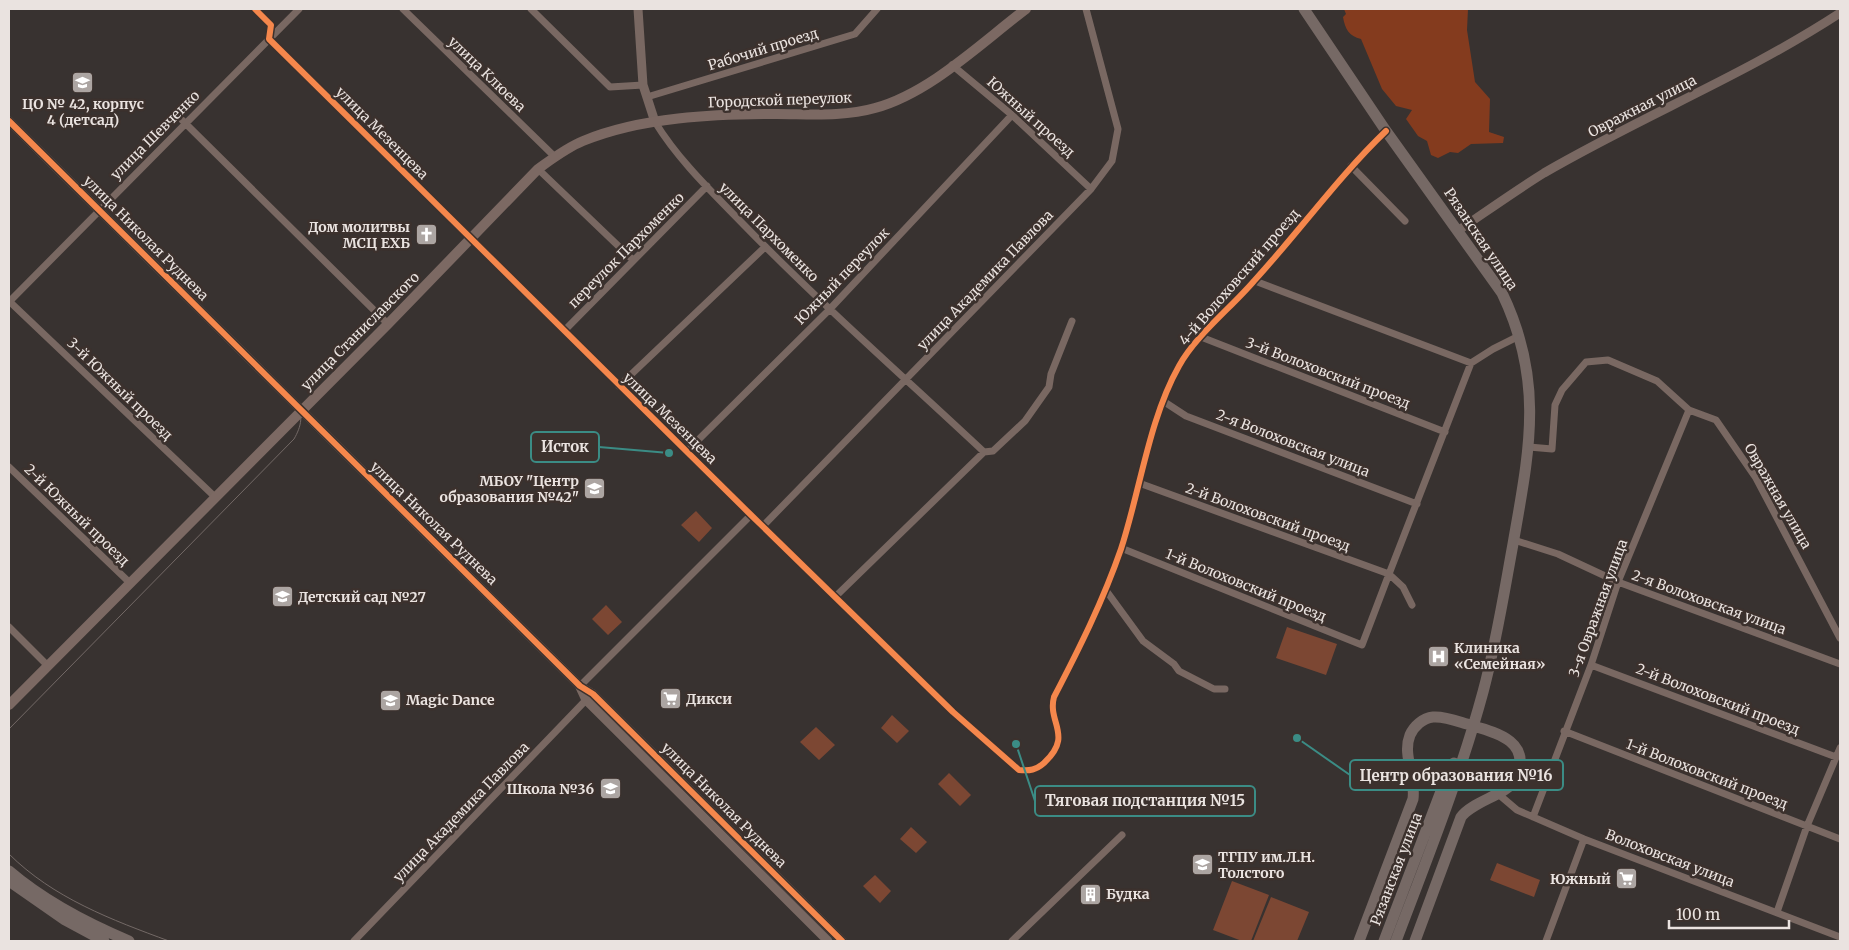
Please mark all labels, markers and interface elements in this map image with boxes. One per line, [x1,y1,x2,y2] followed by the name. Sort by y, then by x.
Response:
[706,24,821,74] street label: Рабочий проезд
[444,32,530,116] street label: улица Клюева
[71,70,95,94] school or university icon: ЦО № 42, корпус 4 (детсад)
[1585,71,1700,141] street label: Овражная улица
[983,73,1079,161] street label: Южный проезд
[332,83,433,184] street label: улица Мезенцева
[107,87,203,183] street label: улица Шевченко
[708,88,852,112] street label: Городской переулок
[22,95,144,129] place label: ЦО № 42, корпус 4 (детсад)
[80,172,213,305] street label: улица Николая Руднева
[715,178,823,286] street label: улица Пархоменко
[1440,184,1522,294] street label: Рязанская улица
[564,188,688,312] street label: переулок Пархоменко
[1175,205,1303,349] street label: 4-й Волоховский проезд
[913,206,1057,354] street label: улица Академика Павлова
[308,218,410,252] place label: Дом молитвы МСЦ ЕХБ
[414,223,438,247] church icon: Дом молитвы МСЦ ЕХБ
[791,224,893,328] street label: Южный переулок
[297,268,423,394] street label: улица Станиславского
[1243,333,1413,413] street label: 3-й Волоховский проезд
[64,334,177,444] street label: 3-й Южный проезд
[619,368,721,468] street label: улица Мезенцева
[1214,405,1373,481] street label: 2-я Волоховская улица
[531,432,599,462] callout: Исток
[541,437,589,456] text: Исток
[1740,440,1816,553] street label: Овражная улица
[367,458,502,589] street label: улица Николая Руднева
[21,460,133,570] street label: 2-й Южный проезд
[439,472,579,506] place label: МБОУ "Центр образования №42"
[583,477,607,501] school or university icon: МБОУ "Центр образования №42"
[1183,479,1353,555] street label: 2-й Волоховский проезд
[1565,536,1632,679] street label: 3-я Овражная улица
[1163,544,1329,626] street label: 1-й Волоховский проезд
[1629,566,1789,638] street label: 2-я Волоховская улица
[270,585,294,609] school or university icon: Детский сад №27
[298,588,426,606] place label: Детский сад №27
[1454,639,1546,673] place label: Клиника «Семейная»
[1426,644,1450,668] hospital icon: Клиника «Семейная»
[1634,659,1803,739] street label: 2-й Волоховский проезд
[658,687,682,711] supermarket icon: Дикси
[378,688,402,712] school or university icon: Magic Dance
[686,690,732,708] place label: Дикси
[406,691,495,709] place label: Magic Dance
[1623,735,1791,813] street label: 1-й Волоховский проезд
[389,738,533,886] street label: улица Академика Павлова
[658,739,791,872] street label: улица Николая Руднева
[1350,760,1563,790] callout: Центр образования №16
[1360,766,1552,785] text: Центр образования №16
[598,777,622,801] school or university icon: Школа №36
[506,780,594,798] place label: Школа №36
[1035,786,1255,816] callout: Тяговая подстанция №15
[1045,791,1245,810] text: Тяговая подстанция №15
[1366,810,1426,928] street label: Рязанская улица
[1603,825,1737,891] street label: Волоховская улица
[1218,848,1315,882] place label: ТГПУ им.Л.Н. Толстого
[1190,853,1214,877] school or university icon: ТГПУ им.Л.Н. Толстого
[1615,867,1639,891] supermarket icon: Южный
[1550,870,1611,888] place label: Южный
[1078,882,1102,906] building icon: Будка
[1106,885,1150,903] place label: Будка
[1669,898,1789,930] scale bar
[1676,905,1720,924] text: 100 m

